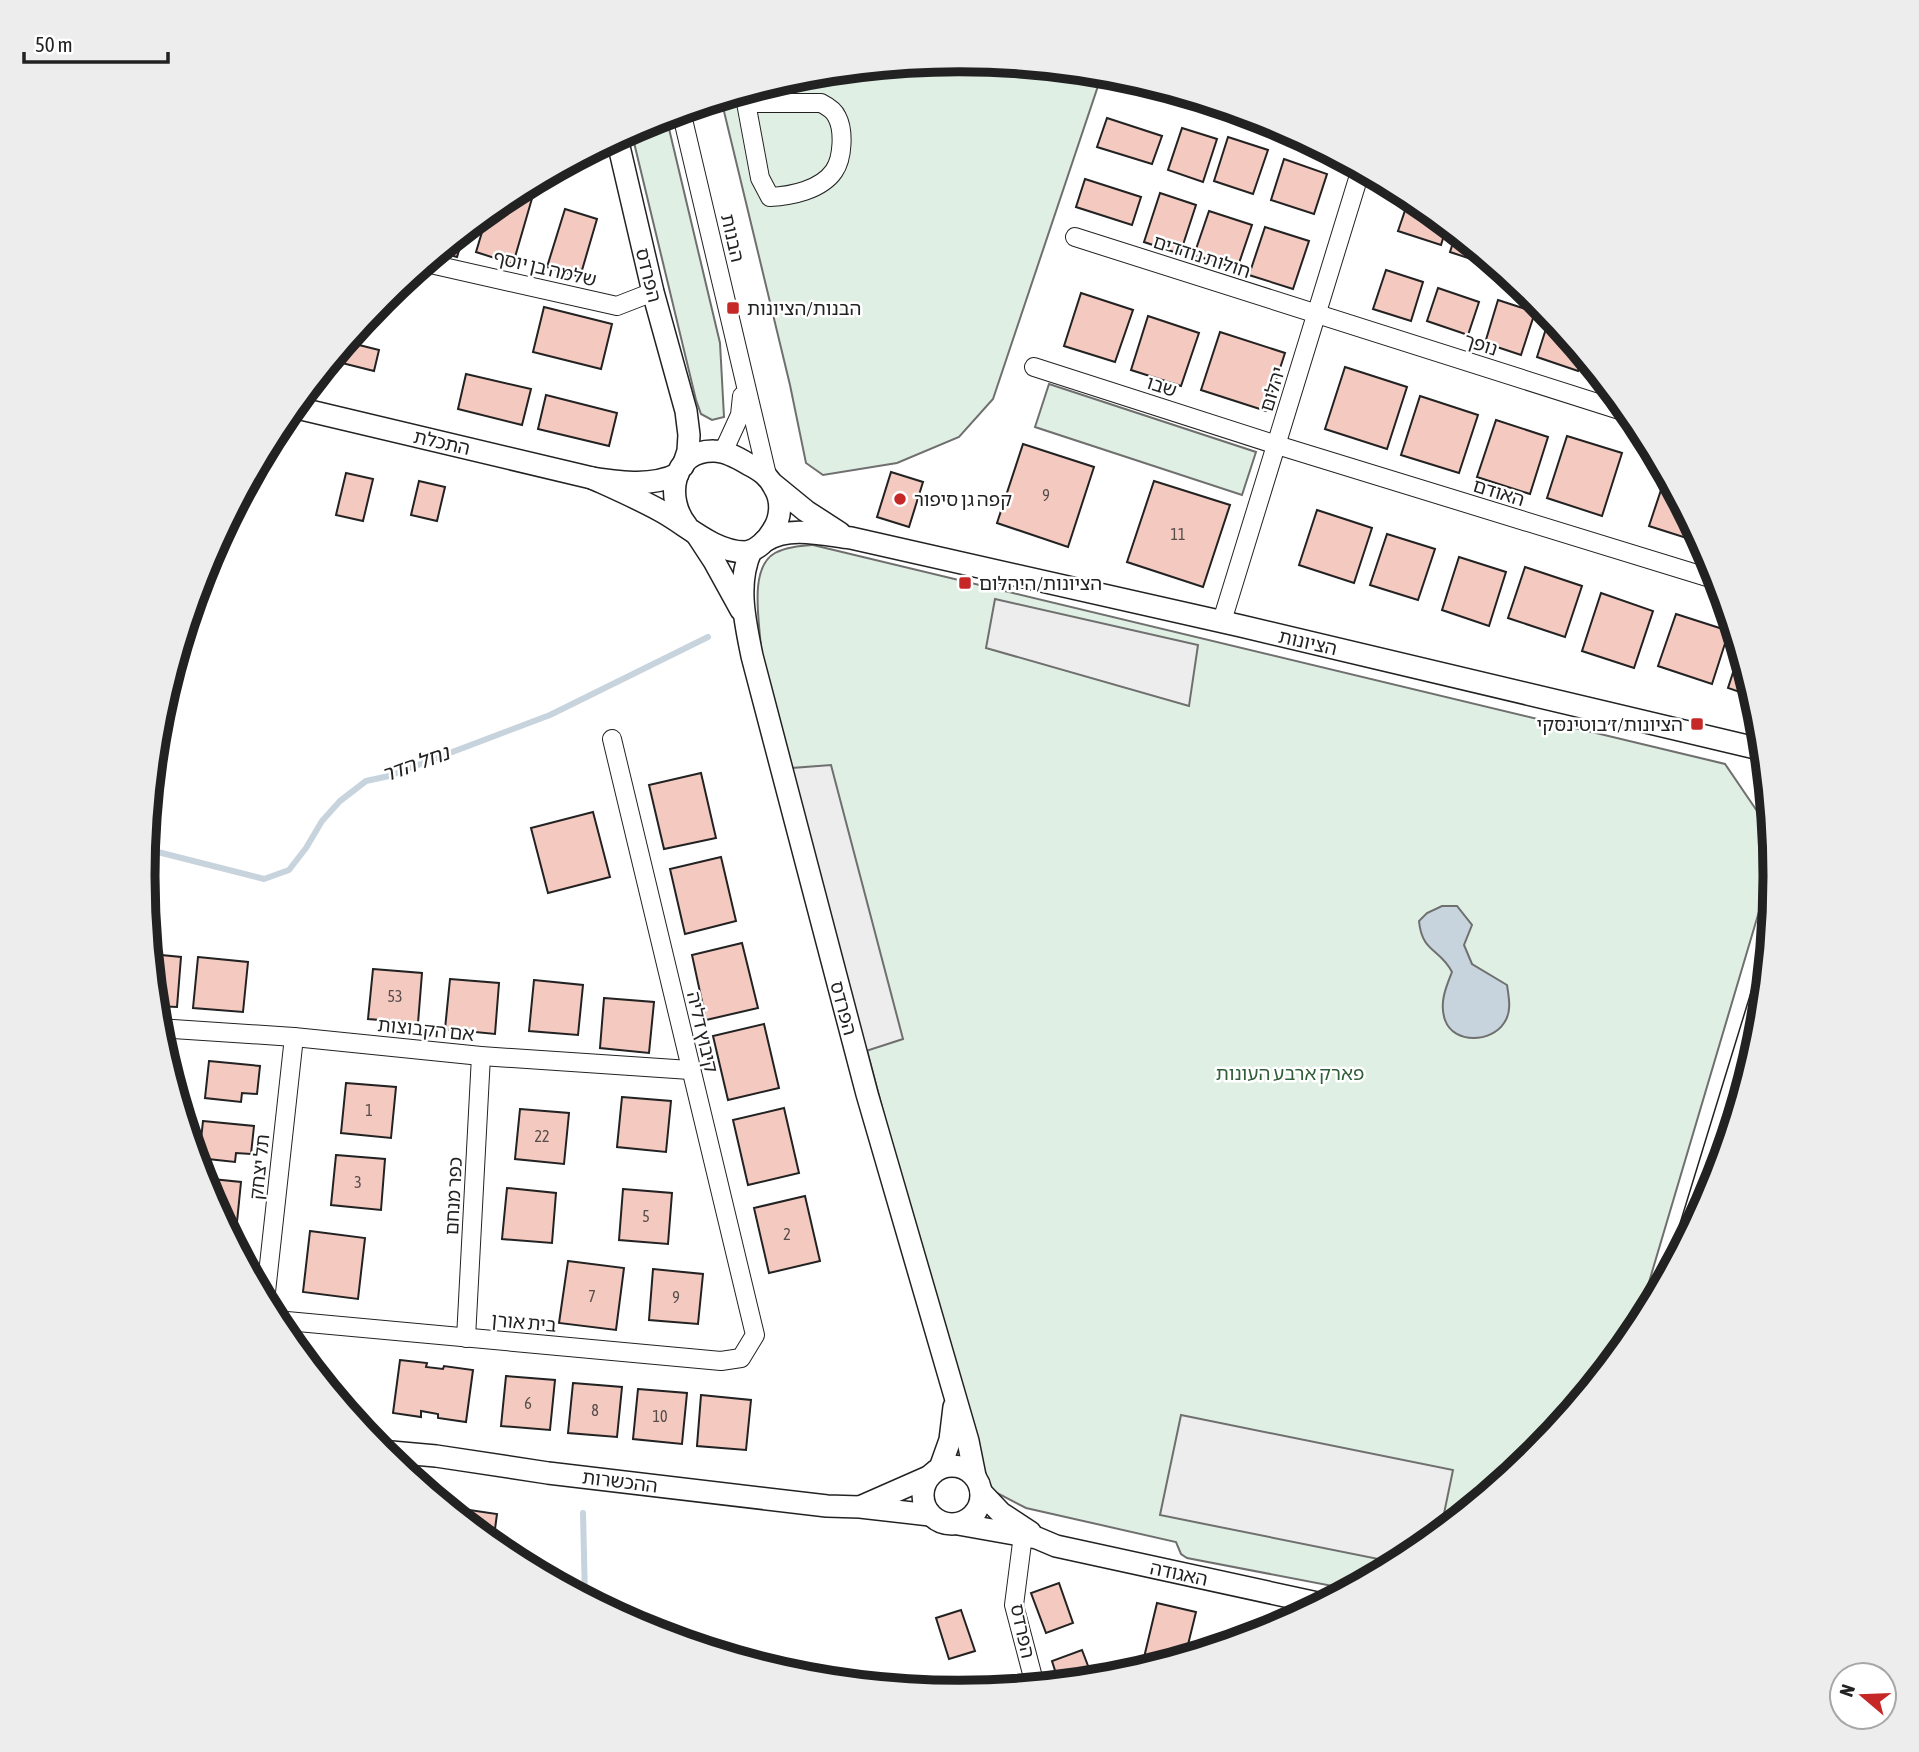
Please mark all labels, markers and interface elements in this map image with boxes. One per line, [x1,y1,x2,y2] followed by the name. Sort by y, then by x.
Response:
[24,21,168,65] scale bar
[35,32,73,56] text: 50 m
[717,212,749,264] street label: הבנות
[1151,230,1253,282] street label: חולות נודדים
[491,245,599,291] street label: שלמה בן יוסף
[632,246,666,304] street label: הפרדס
[747,297,862,319] place label: הבנות/הציונות
[725,300,741,316] marker: הבנות/הציונות
[1461,328,1501,360] street label: נופך
[1255,364,1289,414] street label: יהלום
[1144,371,1180,401] street label: שבו
[412,425,472,459] street label: התכלת
[1471,474,1527,510] street label: האודם
[1042,486,1050,504] house number: 9
[914,488,1012,510] place label: קפה גן סיפור
[892,491,908,507] marker: קפה גן סיפור
[1170,525,1186,543] house number: 11
[979,572,1102,594] place label: הציונות/היהלום
[957,575,973,591] marker: הציונות/היהלום
[1277,625,1339,659] street label: הציונות
[1537,713,1683,735] place label: הציונות/ז׳בוטינסקי
[1689,716,1705,732] marker: הציונות/ז׳בוטינסקי
[378,739,454,786] water label: נחל הדר
[826,979,862,1037] street label: הפרדס
[387,987,403,1005] house number: 53
[683,989,723,1075] street label: קיבוץ דליה
[376,1013,476,1045] street label: אם הקבוצות
[1216,1062,1364,1084] park label: פארק ארבע העונות
[365,1101,373,1119] house number: 1
[534,1127,550,1145] house number: 22
[245,1133,273,1201] street label: תל יצחק
[440,1156,466,1236] street label: כפר מנחם
[354,1173,362,1191] house number: 3
[642,1207,650,1225] house number: 5
[783,1225,791,1243] house number: 2
[588,1287,596,1305] house number: 7
[672,1288,680,1306] house number: 9
[490,1308,558,1336] street label: בית אורן
[524,1394,532,1412] house number: 6
[591,1401,599,1419] house number: 8
[652,1407,668,1425] house number: 10
[581,1465,659,1497] street label: ההכשרות
[1148,1556,1210,1590] street label: האגודה
[1007,1602,1039,1660] street label: הפרדס
[1828,1661,1898,1731] north arrow
[1835,1682,1859,1699] text: N

